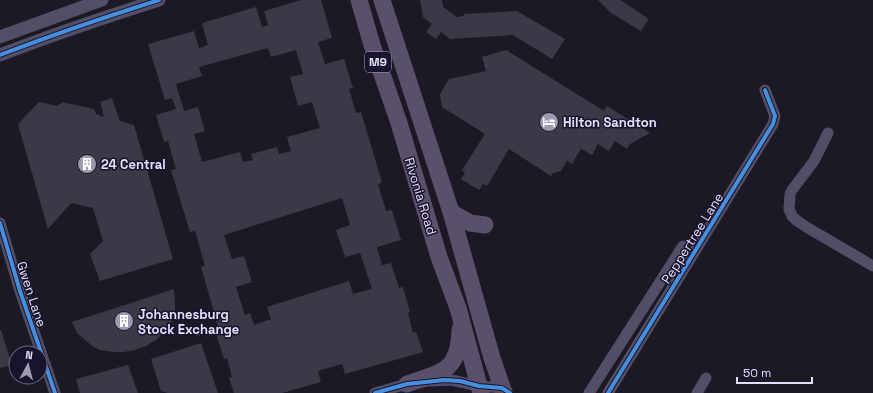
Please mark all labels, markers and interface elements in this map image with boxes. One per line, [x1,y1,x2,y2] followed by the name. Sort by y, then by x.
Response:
[365,52,391,72] road number: M9
[538,111,560,133] hotel icon: Hilton Sandton
[563,114,657,131] place label: Hilton Sandton
[76,153,98,175] building icon: 24 Central
[401,155,440,237] street label: Rivonia Road
[101,156,166,173] place label: 24 Central
[658,190,727,287] street label: Peppertree Lane
[13,259,50,329] street label: Gwen Lane
[138,306,239,338] place label: Johannesburg Stock Exchange
[113,310,135,332] building icon: Johannesburg Stock Exchange
[8,345,48,385] north arrow
[25,348,34,362] text: N
[737,359,812,385] scale bar
[743,365,771,381] text: 50 m

